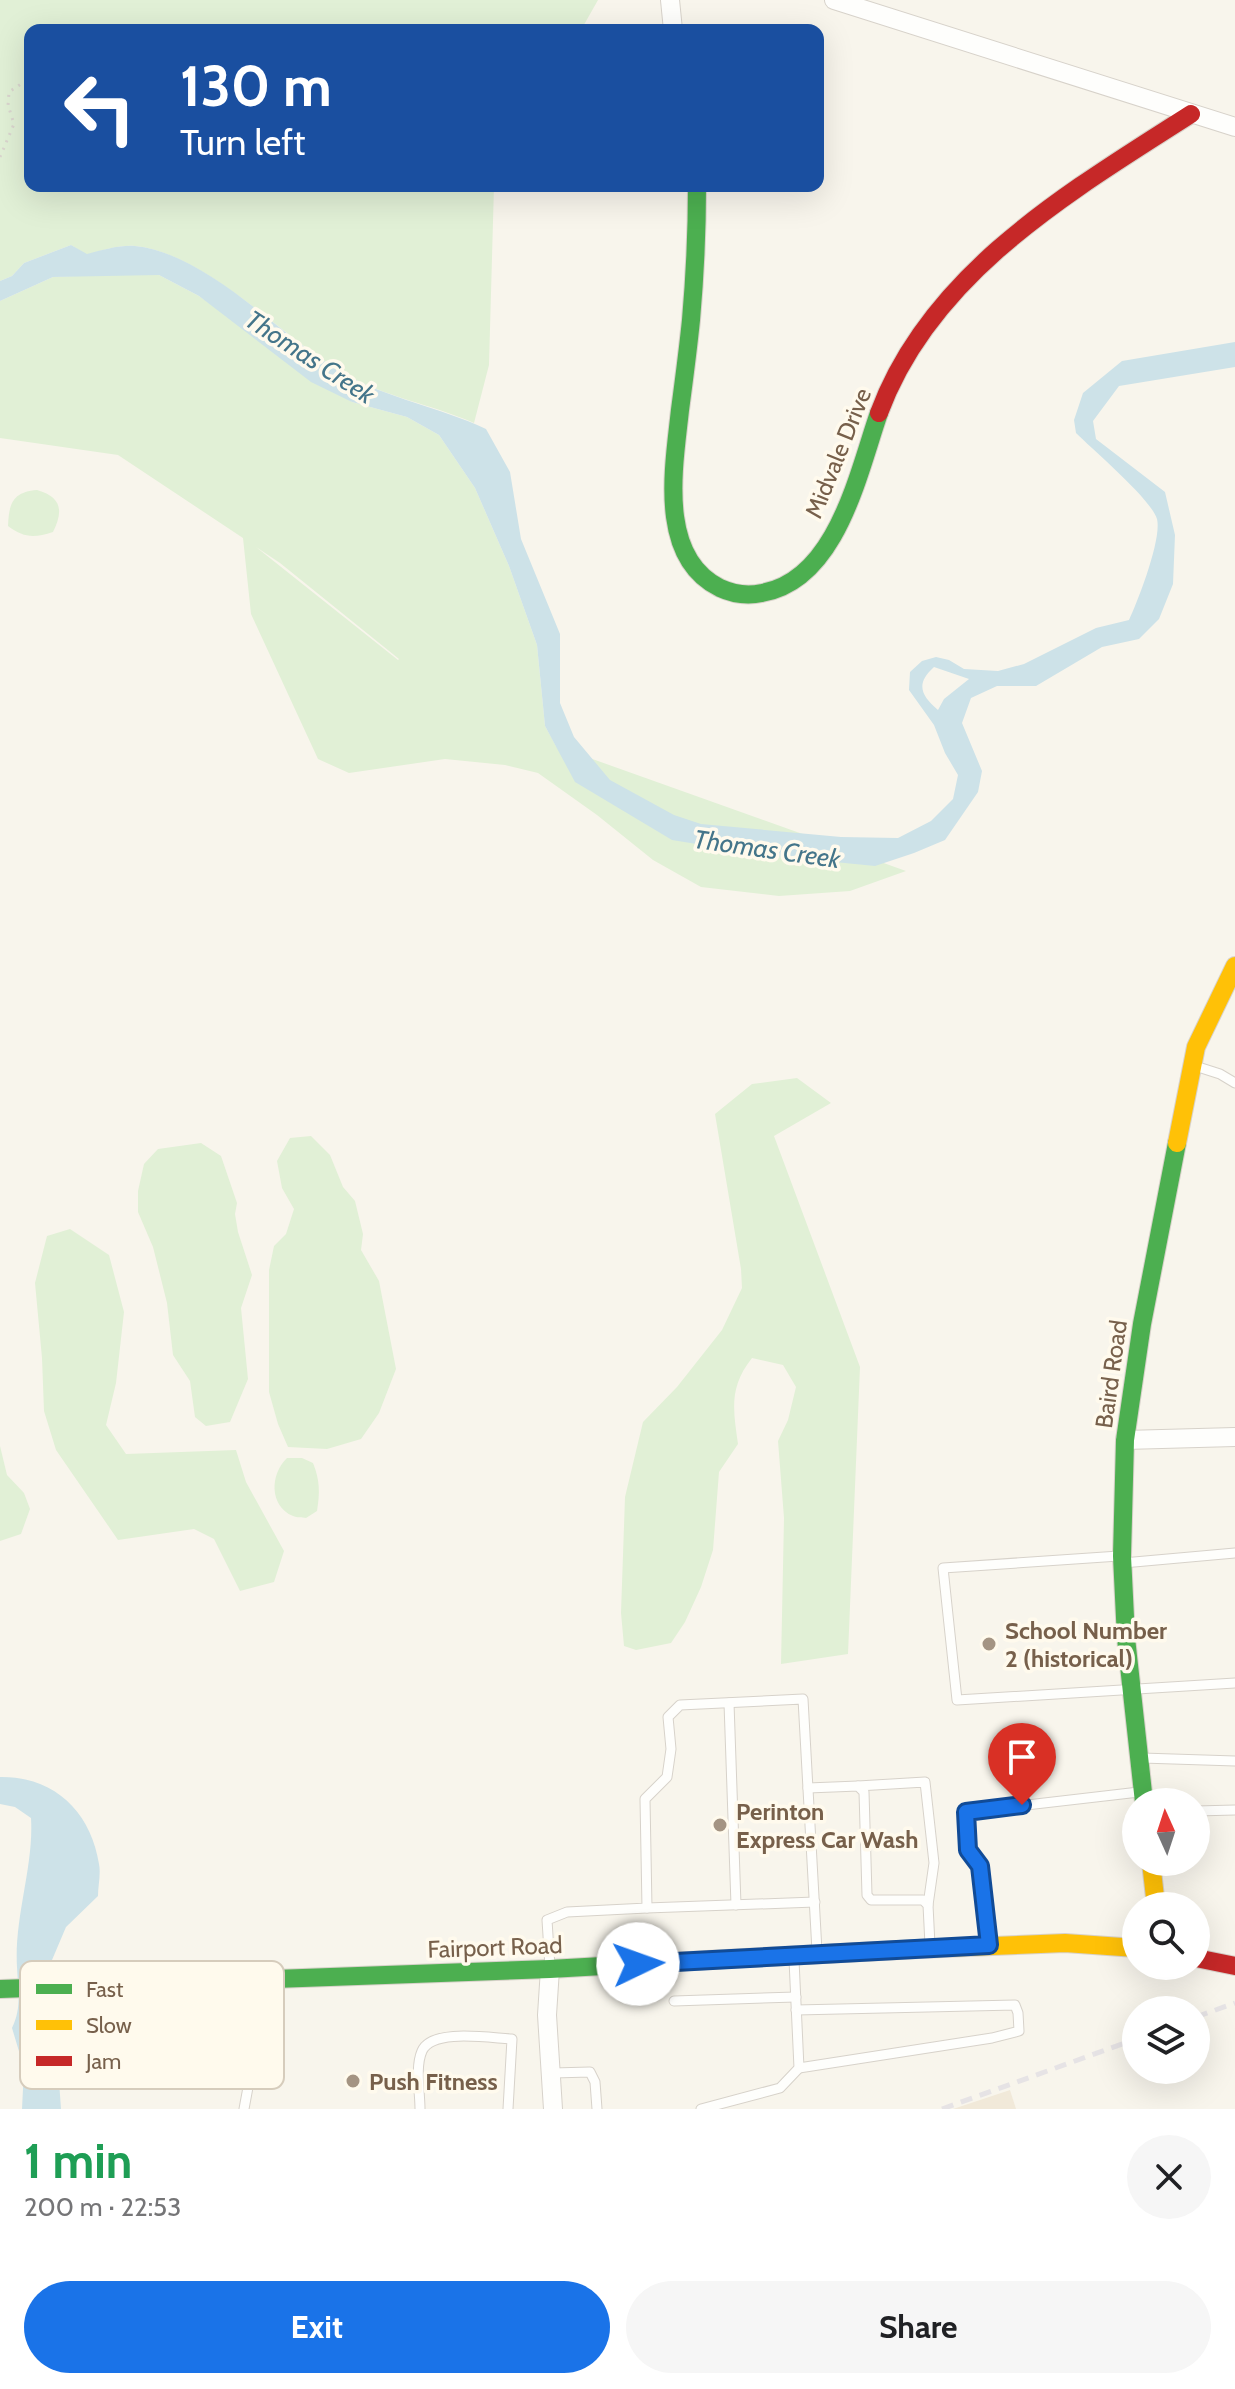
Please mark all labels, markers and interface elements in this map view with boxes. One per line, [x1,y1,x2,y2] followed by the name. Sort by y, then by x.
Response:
[180,52,332,120] text: 130 m
[48,56,152,160] icon: left
[180,120,305,164] text: Turn left
[239,303,381,411] water label: Thomas Creek
[799,384,877,522] street label: Midvale Drive
[692,823,843,875] water label: Thomas Creek
[1089,1318,1133,1430] street label: Baird Road
[1005,1616,1167,1673] place label: School Number 2 (historical)
[980,1635,998,1653] marker: School Number 2 (historical)
[988,1723,1056,1805] pin
[1000,1735,1044,1779] icon: arrive
[1122,1788,1210,1876] north arrow
[1122,1788,1210,2084] map controls
[736,1797,918,1854] place label: Perinton Express Car Wash
[711,1816,729,1834] marker: Perinton Express Car Wash
[1122,1892,1210,1980] button: search
[596,1922,680,2006] position arrow
[427,1930,563,1964] street label: Fairport Road
[20,1961,284,2089] legend
[86,1976,124,2003] text: Fast
[1122,1996,1210,2084] button: layers
[86,2012,132,2039] text: Slow
[85,2048,121,2075] text: Jam
[369,2067,498,2096] place label: Push Fitness
[344,2072,362,2090] marker: Push Fitness
[24,2132,132,2190] text: 1 min
[1127,2135,1211,2219] button: close
[24,2191,181,2223] text: 200 m · 22:53
[24,2281,610,2373] button: Exit
[626,2281,1211,2373] button: Share

